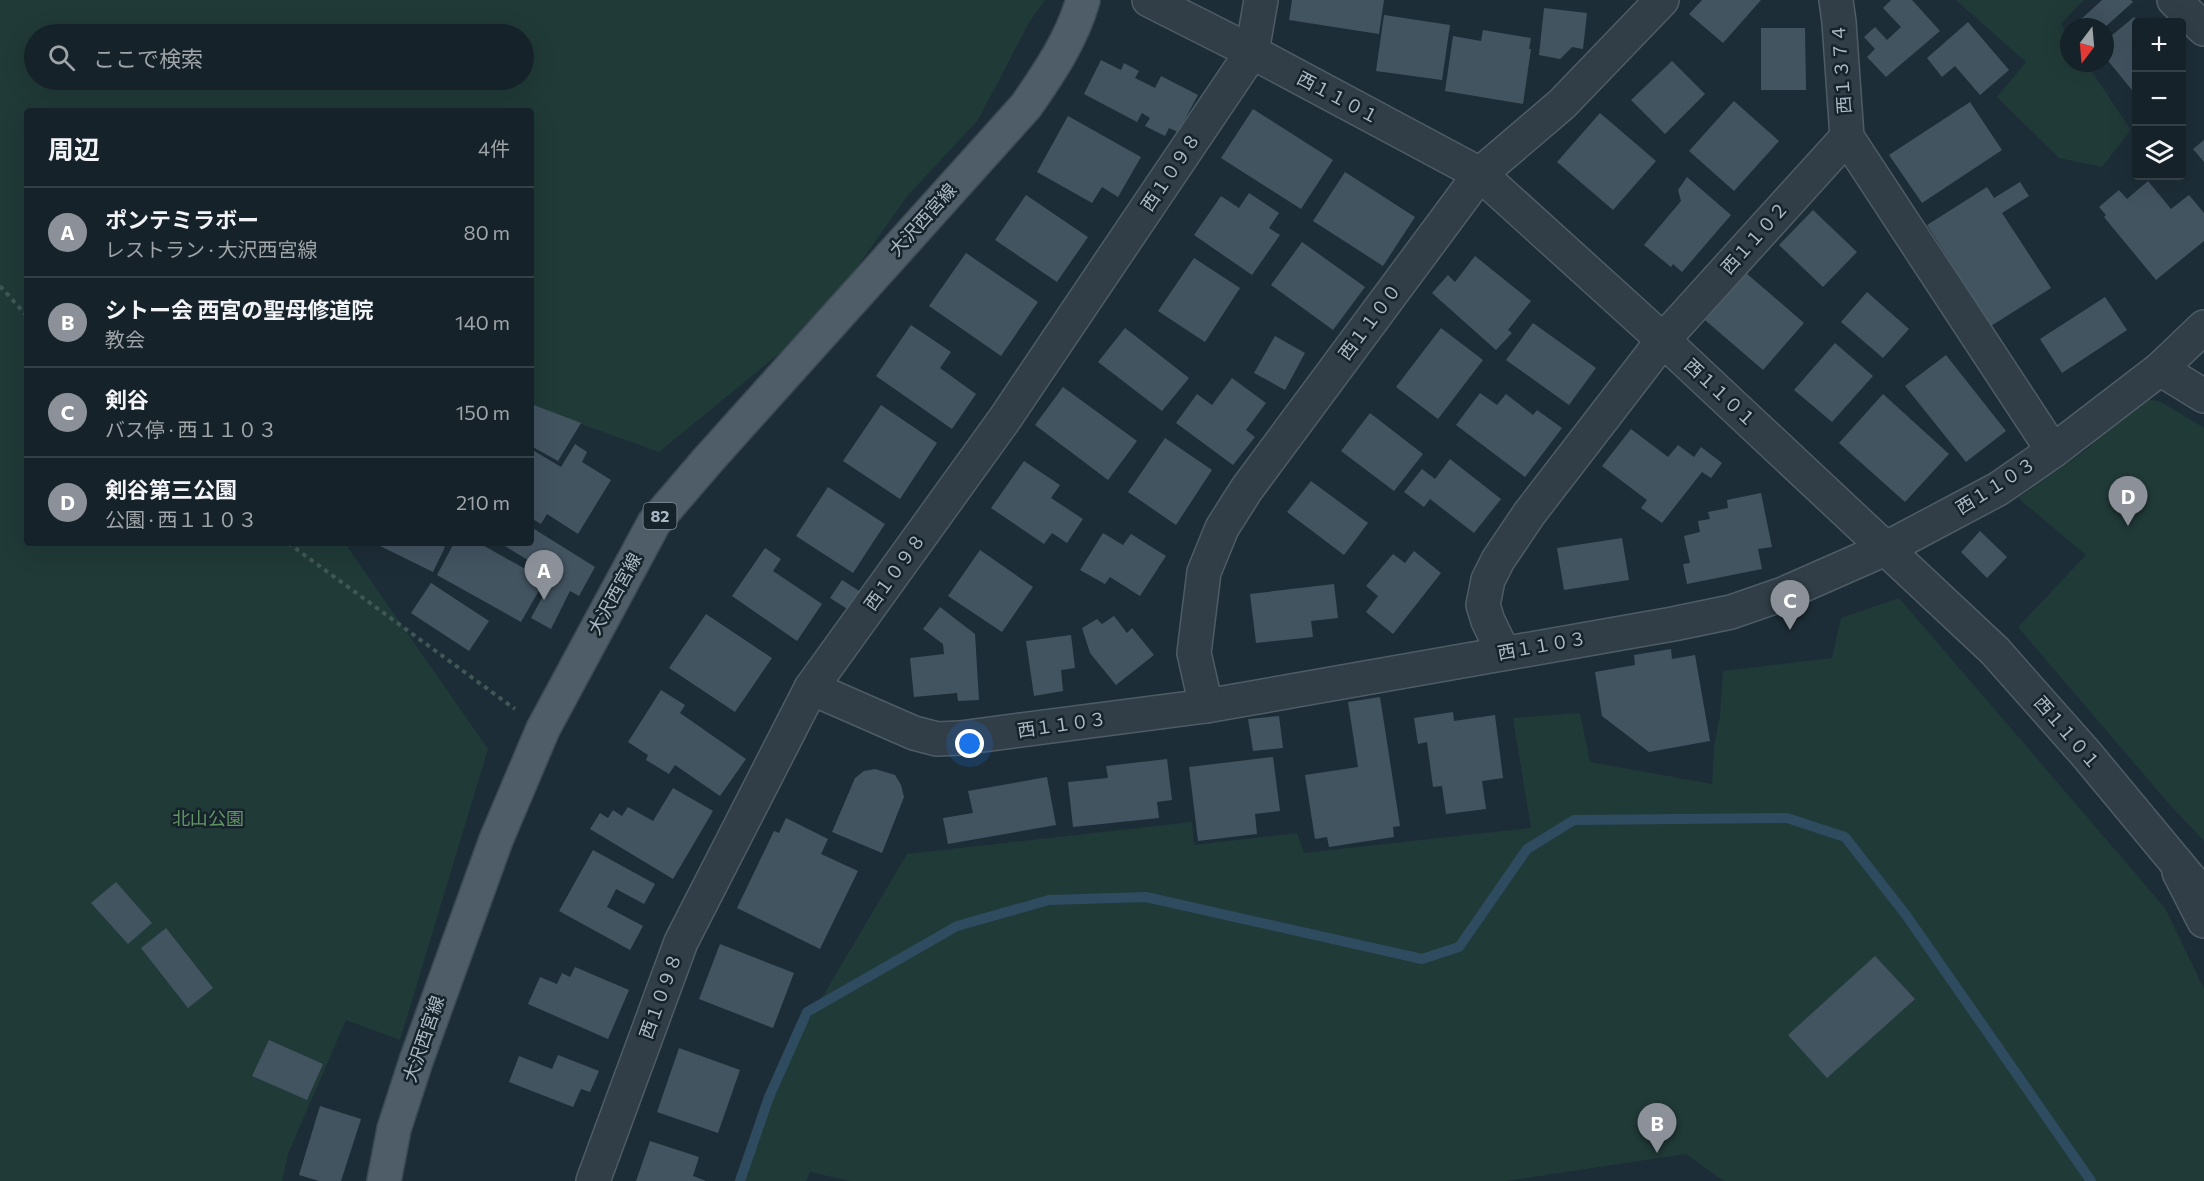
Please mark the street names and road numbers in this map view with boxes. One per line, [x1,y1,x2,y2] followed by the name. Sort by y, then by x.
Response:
[1827,23,1855,115] street label: 西１３７４
[1294,66,1383,128] street label: 西１１０１
[1136,128,1204,215] street label: 西１０９８
[884,179,961,260] street label: 大沢西宮線
[1716,197,1793,278] street label: 西１１０２
[1333,279,1405,364] street label: 西１１００
[1680,354,1761,431] street label: 西１１０１
[1951,452,2039,518] street label: 西１１０３
[644,503,676,529] road number: 82
[859,529,930,614] street label: 西１０９８
[583,549,646,638] street label: 大沢西宮線
[1496,626,1588,664] street label: 西１１０３
[2030,691,2106,774] street label: 西１１０１
[1016,707,1108,741] street label: 西１１０３
[634,950,686,1042] street label: 西１０９８
[398,993,448,1085] street label: 大沢西宮線

